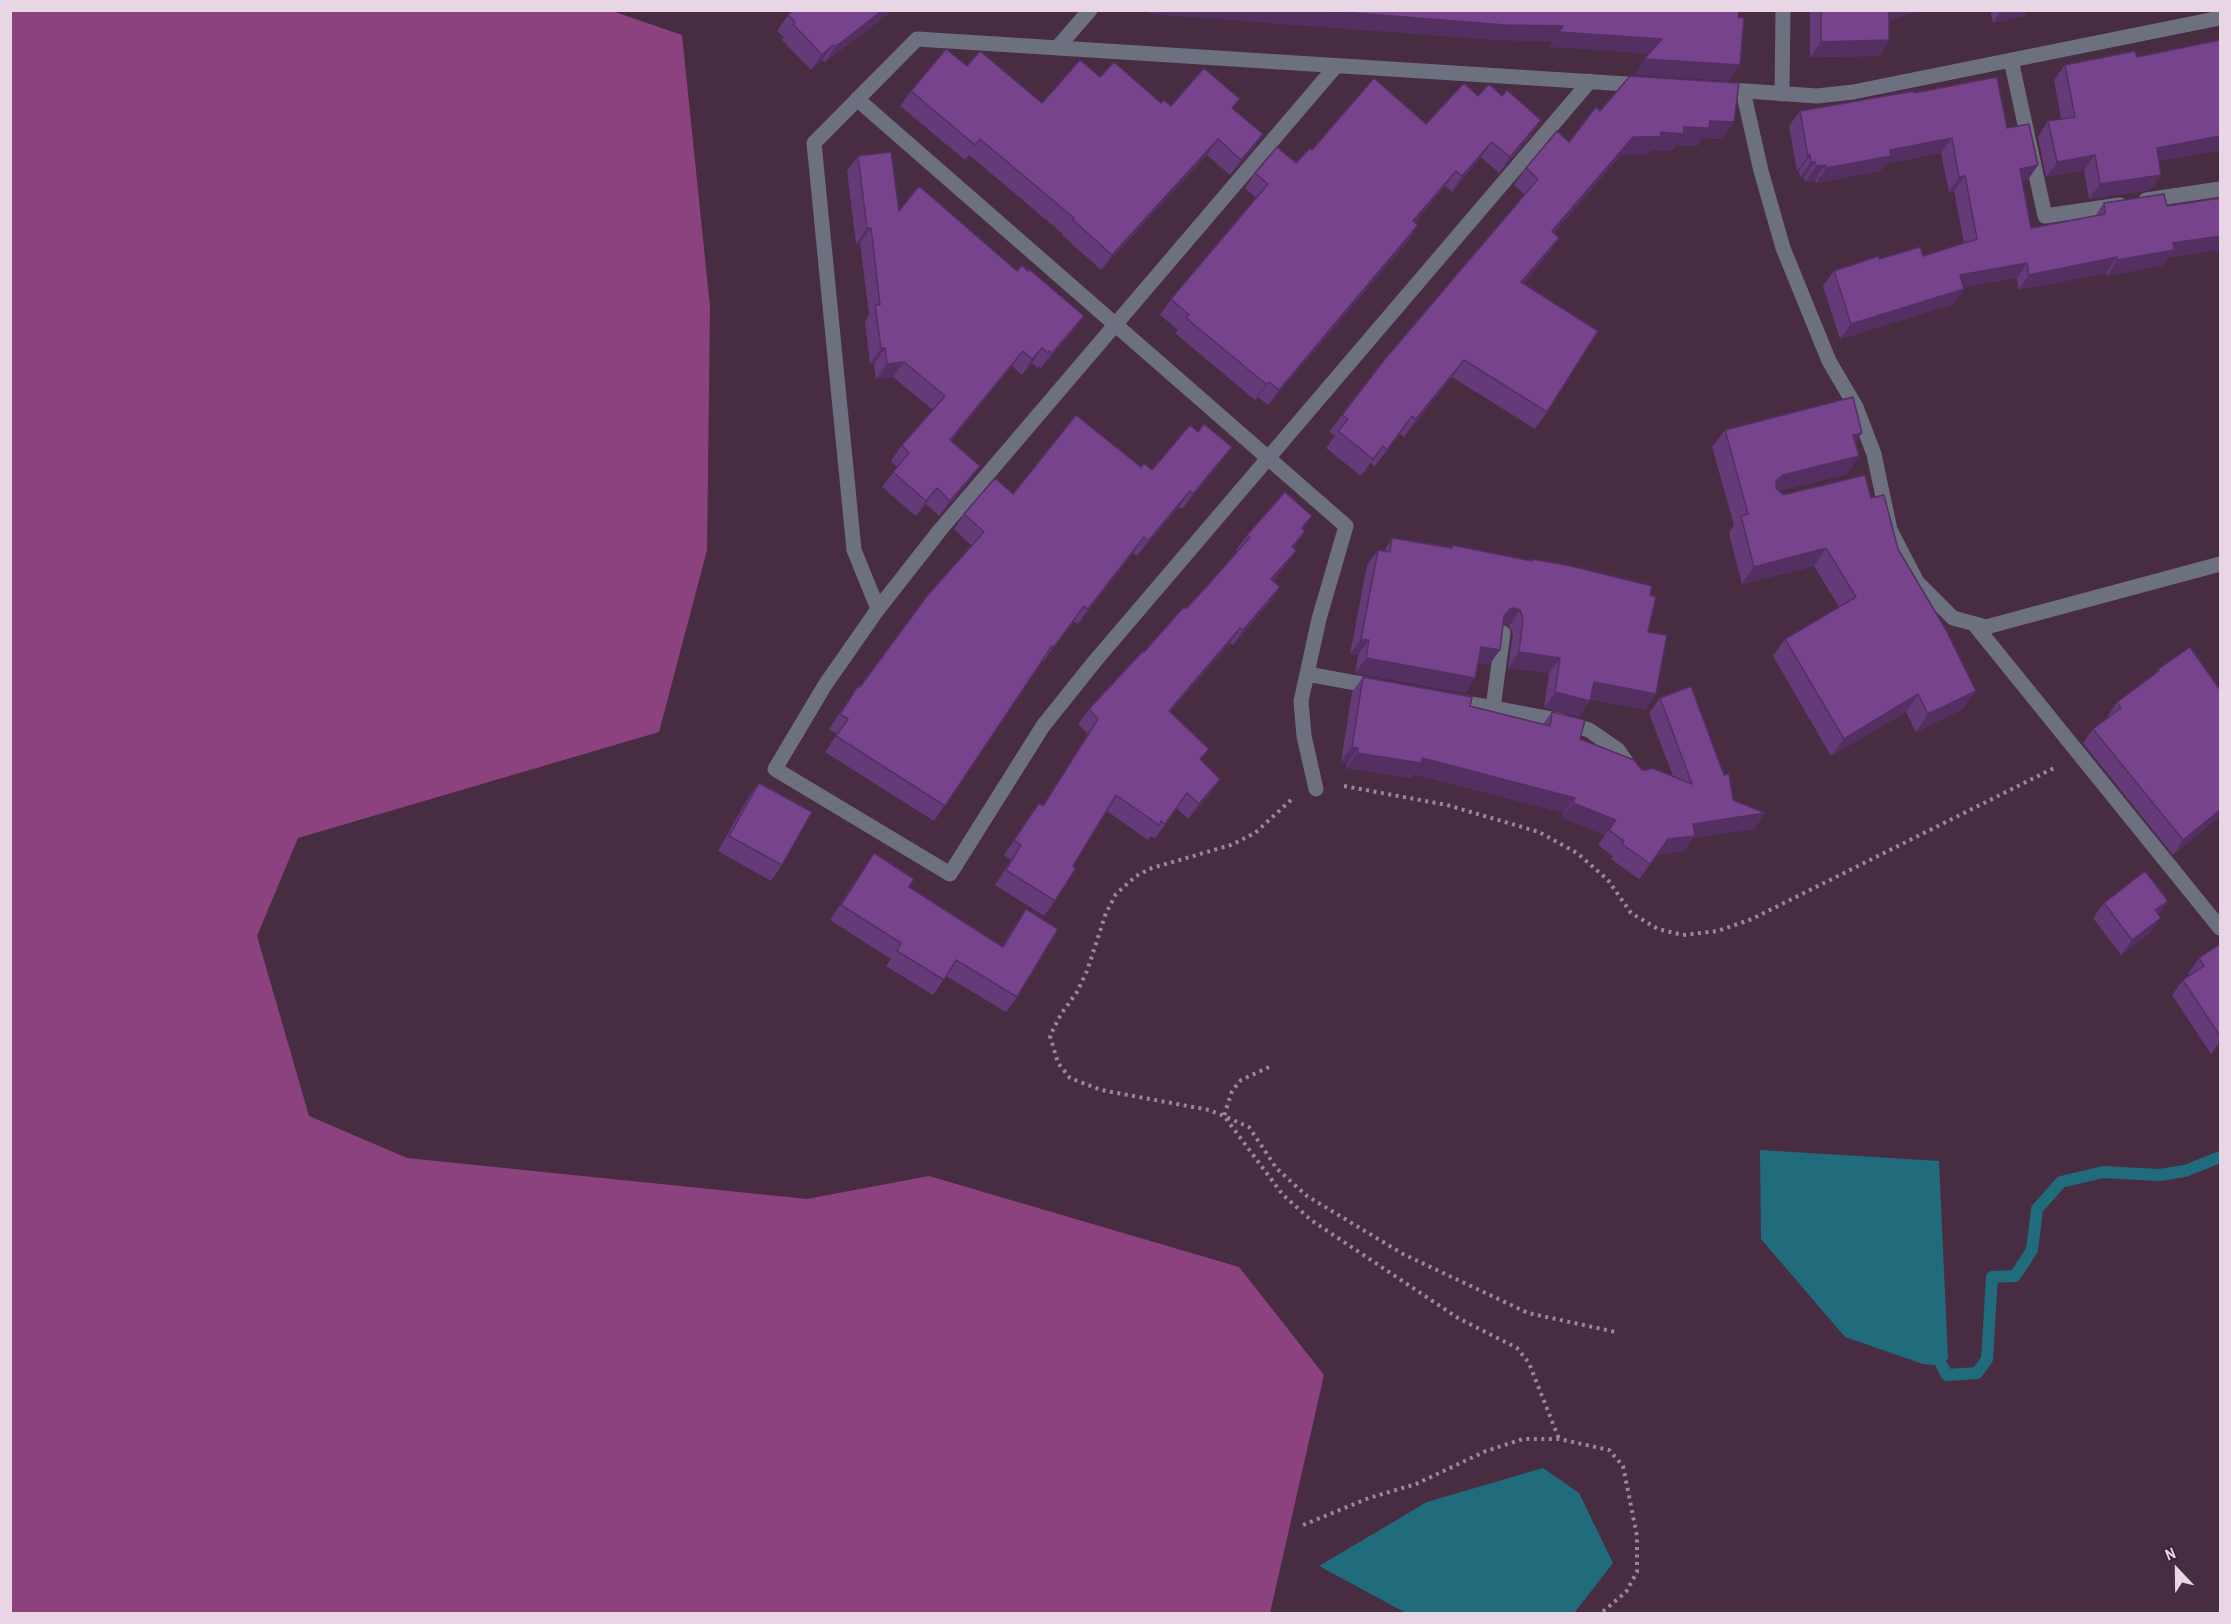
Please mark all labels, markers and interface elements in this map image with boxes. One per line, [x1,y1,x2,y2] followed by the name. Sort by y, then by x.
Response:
[2147,1540,2207,1600] north arrow
[2162,1541,2179,1565] text: N

